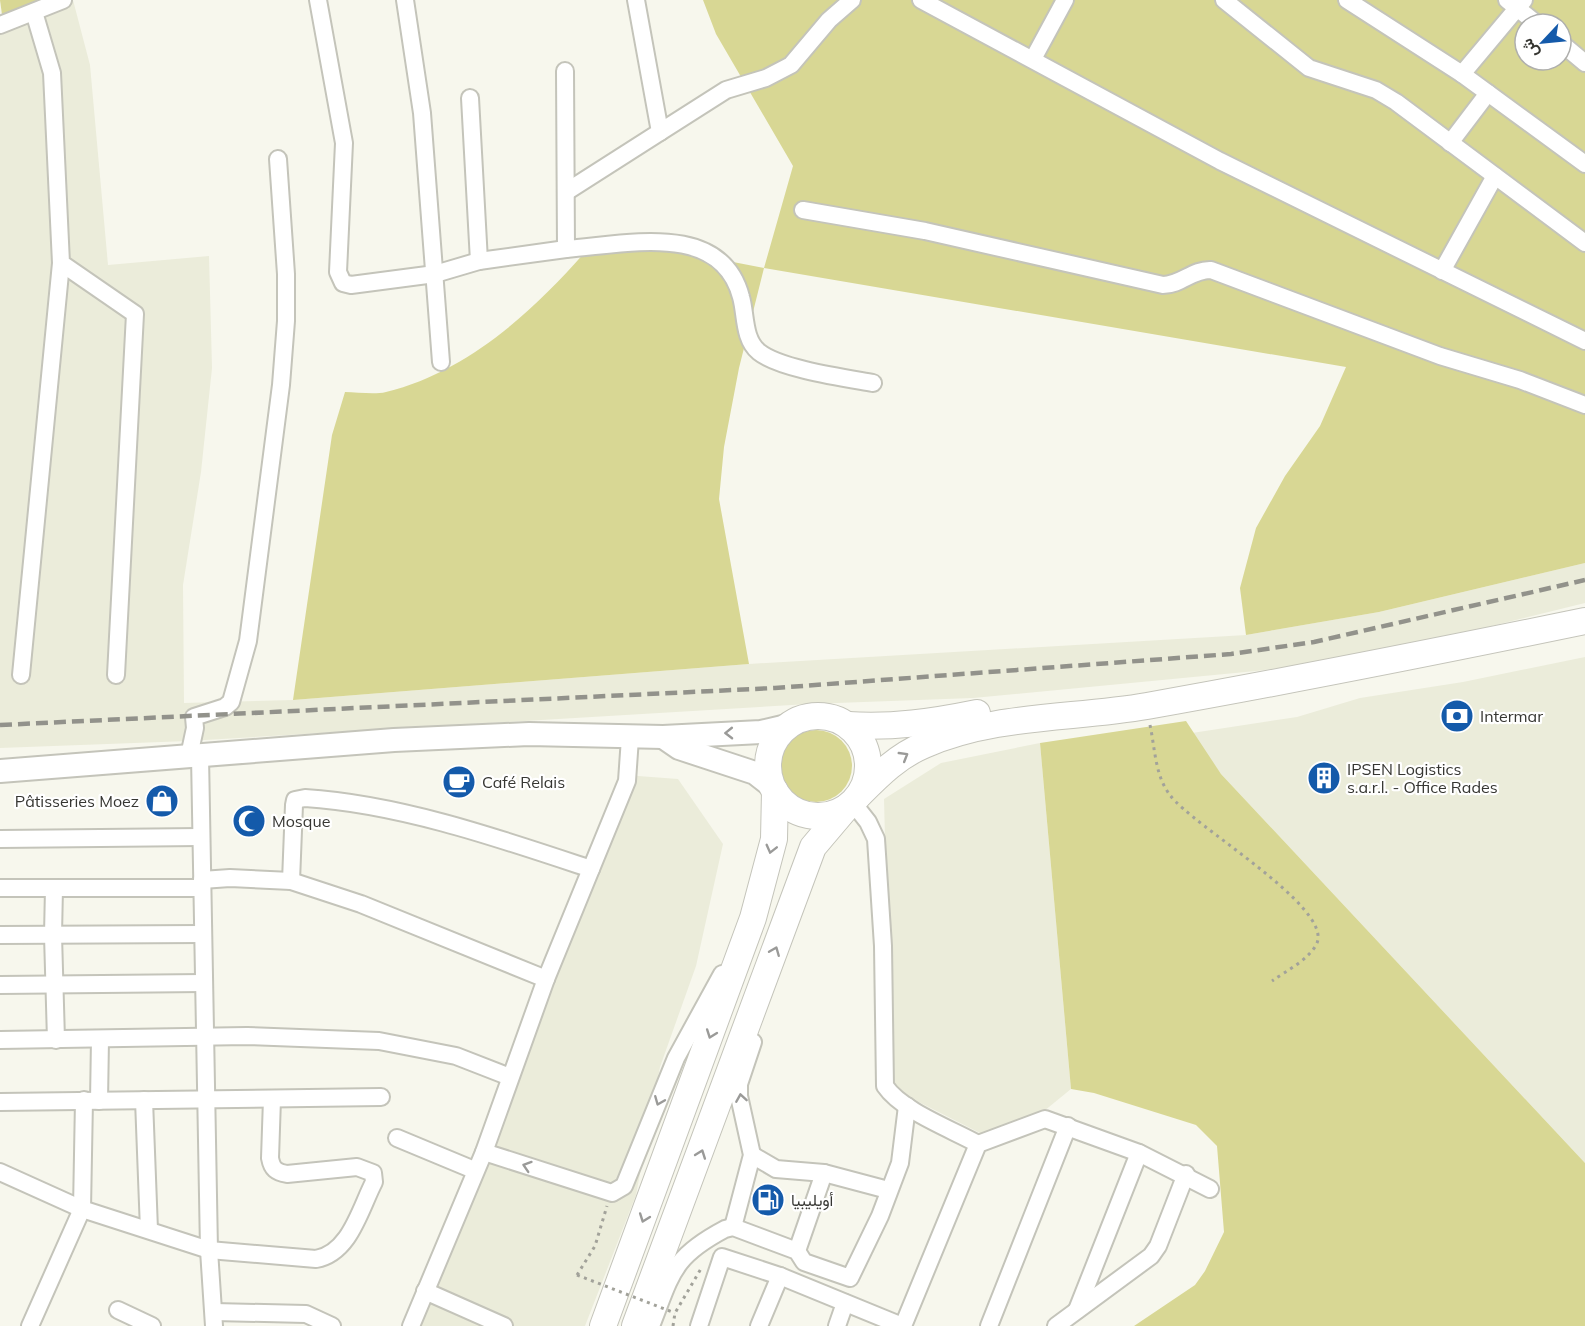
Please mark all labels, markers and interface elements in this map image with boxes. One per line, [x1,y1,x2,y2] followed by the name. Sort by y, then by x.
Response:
[1513,12,1573,72] north arrow
[1516,36,1543,62] text: ش
[1439,698,1475,734] bank icon: Intermar
[1480,706,1543,726] place label: Intermar
[725,727,734,740] one-way arrow
[898,752,908,763] one-way arrow
[1347,759,1498,797] place label: IPSEN Logistics s.a.r.l. - Office Rades
[1306,760,1342,796] building icon: IPSEN Logistics s.a.r.l. - Office Rades
[441,764,477,800] cafe icon: Café Relais
[482,772,565,792] place label: Café Relais
[144,783,180,819] shop icon: Pâtisseries Moez
[15,791,139,811] place label: Pâtisseries Moez
[231,803,267,839] mosque icon: Mosque
[272,811,330,831] place label: Mosque
[766,844,779,854] one-way arrow
[768,946,780,957] one-way arrow
[705,1029,718,1039] one-way arrow
[735,1093,747,1102] one-way arrow
[654,1095,666,1106] one-way arrow
[693,1149,706,1159] one-way arrow
[522,1161,533,1173] one-way arrow
[750,1182,786,1218] fuel station icon: أويليبيا
[791,1190,834,1211] place label: أويليبيا
[639,1212,651,1223] one-way arrow

